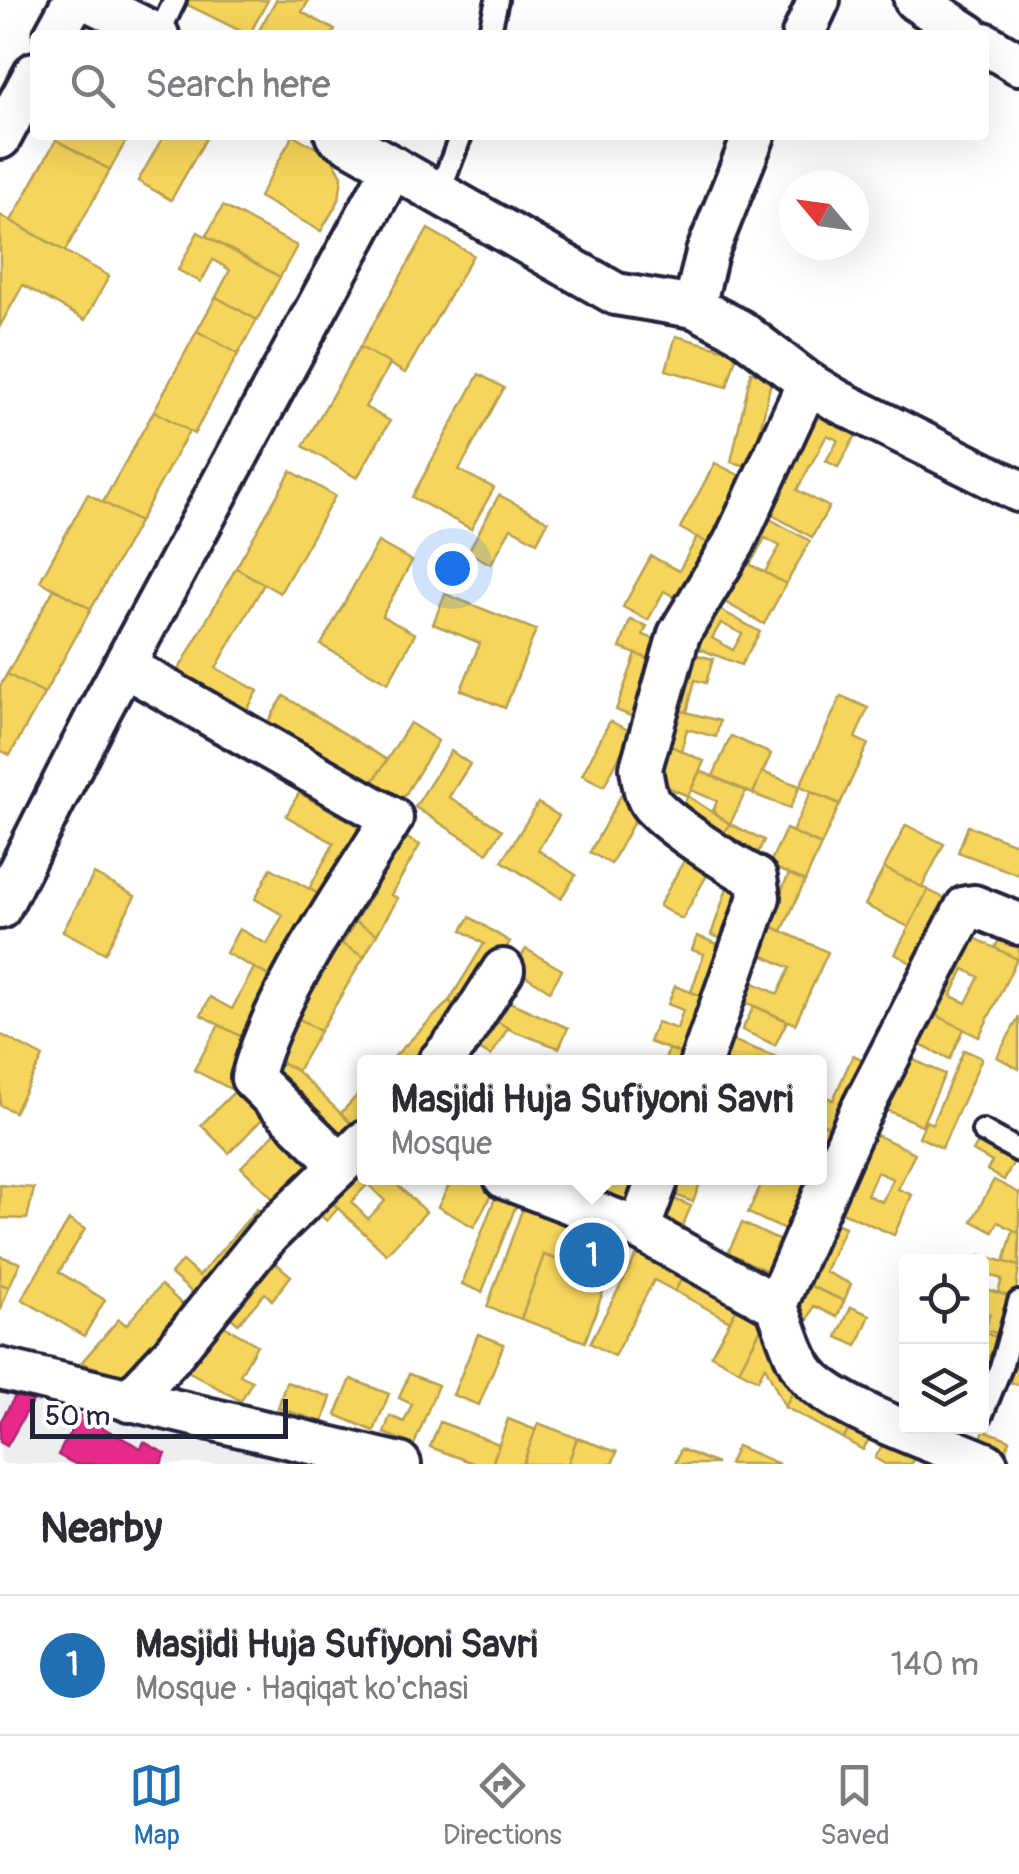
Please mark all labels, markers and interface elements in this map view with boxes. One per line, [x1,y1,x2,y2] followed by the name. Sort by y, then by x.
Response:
[30,30,989,140] search box
[65,58,120,113] icon: search
[145,61,331,109] text: Search here
[779,170,869,260] north arrow
[427,543,478,594] your location
[357,1055,827,1185] popup
[391,1076,793,1124] text: Masjidi Huja Sufiyoni Savri
[391,1124,492,1164] text: Mosque
[560,1218,624,1292] pin: 1
[899,1254,989,1434] map controls
[899,1254,989,1344] button: locate
[899,1344,989,1434] button: layers
[30,1394,288,1438] scale bar
[45,1399,110,1434] text: 50 m
[40,1503,162,1555] text: Nearby
[135,1621,537,1669] text: Masjidi Huja Sufiyoni Savri
[66,1645,79,1685] text: 1
[891,1645,979,1685] text: 140 m
[135,1669,468,1709] text: Mosque · Haqiqat ko'chasi
[129,1758,184,1853] tab: Map
[443,1758,562,1853] tab: Directions
[820,1758,890,1853] tab: Saved

